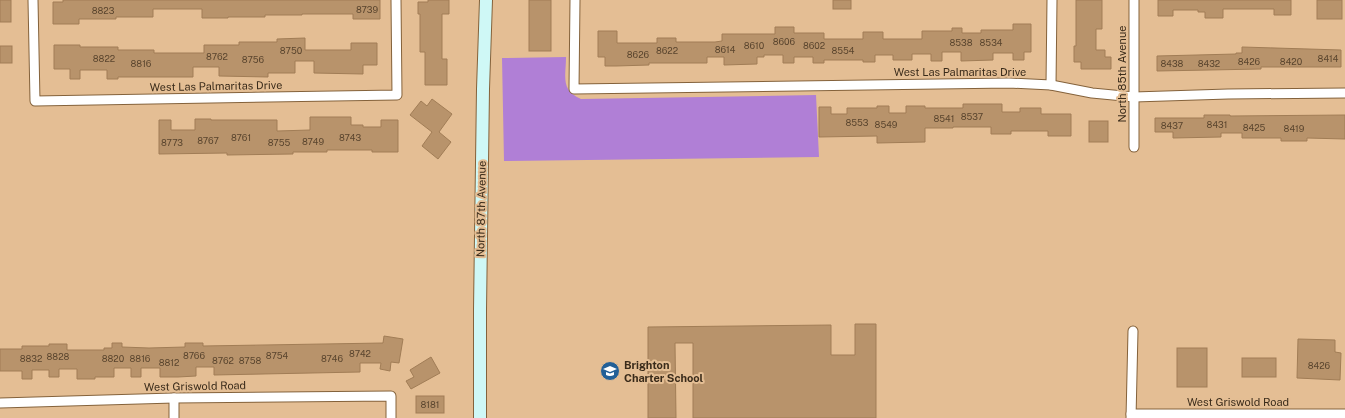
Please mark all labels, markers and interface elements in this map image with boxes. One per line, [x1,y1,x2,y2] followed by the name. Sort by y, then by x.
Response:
[356,4,378,15] house number: 8739
[92,5,115,16] house number: 8823
[1116,25,1128,123] street label: North 85th Avenue
[773,36,796,47] house number: 8606
[949,37,973,48] house number: 8538
[980,37,1003,48] house number: 8534
[744,40,765,51] house number: 8610
[803,40,825,51] house number: 8602
[715,44,736,55] house number: 8614
[280,45,303,56] house number: 8750
[656,45,678,56] house number: 8622
[831,45,855,56] house number: 8554
[627,49,650,60] house number: 8626
[206,51,228,62] house number: 8762
[93,53,115,64] house number: 8822
[1318,53,1339,64] house number: 8414
[242,54,265,65] house number: 8756
[1238,56,1261,67] house number: 8426
[1280,56,1303,67] house number: 8420
[131,58,152,69] house number: 8816
[1161,58,1184,69] house number: 8438
[1198,58,1220,69] house number: 8432
[894,66,1026,78] street label: West Las Palmaritas Drive
[150,79,282,93] street label: West Las Palmaritas Drive
[961,111,983,122] house number: 8537
[934,113,954,124] house number: 8541
[845,117,869,128] house number: 8553
[875,119,898,130] house number: 8549
[1207,119,1227,130] house number: 8431
[1161,120,1183,131] house number: 8437
[1243,122,1266,133] house number: 8425
[1284,123,1305,134] house number: 8419
[231,132,251,143] house number: 8761
[339,132,361,143] house number: 8743
[197,135,219,146] house number: 8767
[302,136,324,147] house number: 8749
[161,137,183,148] house number: 8773
[268,137,291,148] house number: 8755
[474,161,488,257] street label: North 87th Avenue
[349,348,371,359] house number: 8742
[183,350,205,361] house number: 8766
[266,350,289,361] house number: 8754
[47,351,70,362] house number: 8828
[20,353,42,364] house number: 8832
[102,353,125,364] house number: 8820
[130,353,151,364] house number: 8816
[321,353,343,364] house number: 8746
[212,355,234,366] house number: 8762
[239,355,261,366] house number: 8758
[159,357,179,368] house number: 8812
[624,359,704,384] place label: Brighton Charter School
[599,360,621,382] school or university icon: Brighton Charter School
[1308,360,1331,371] house number: 8426
[144,379,246,393] street label: West Griswold Road
[1187,396,1289,408] street label: West Griswold Road
[421,399,439,410] house number: 8181

